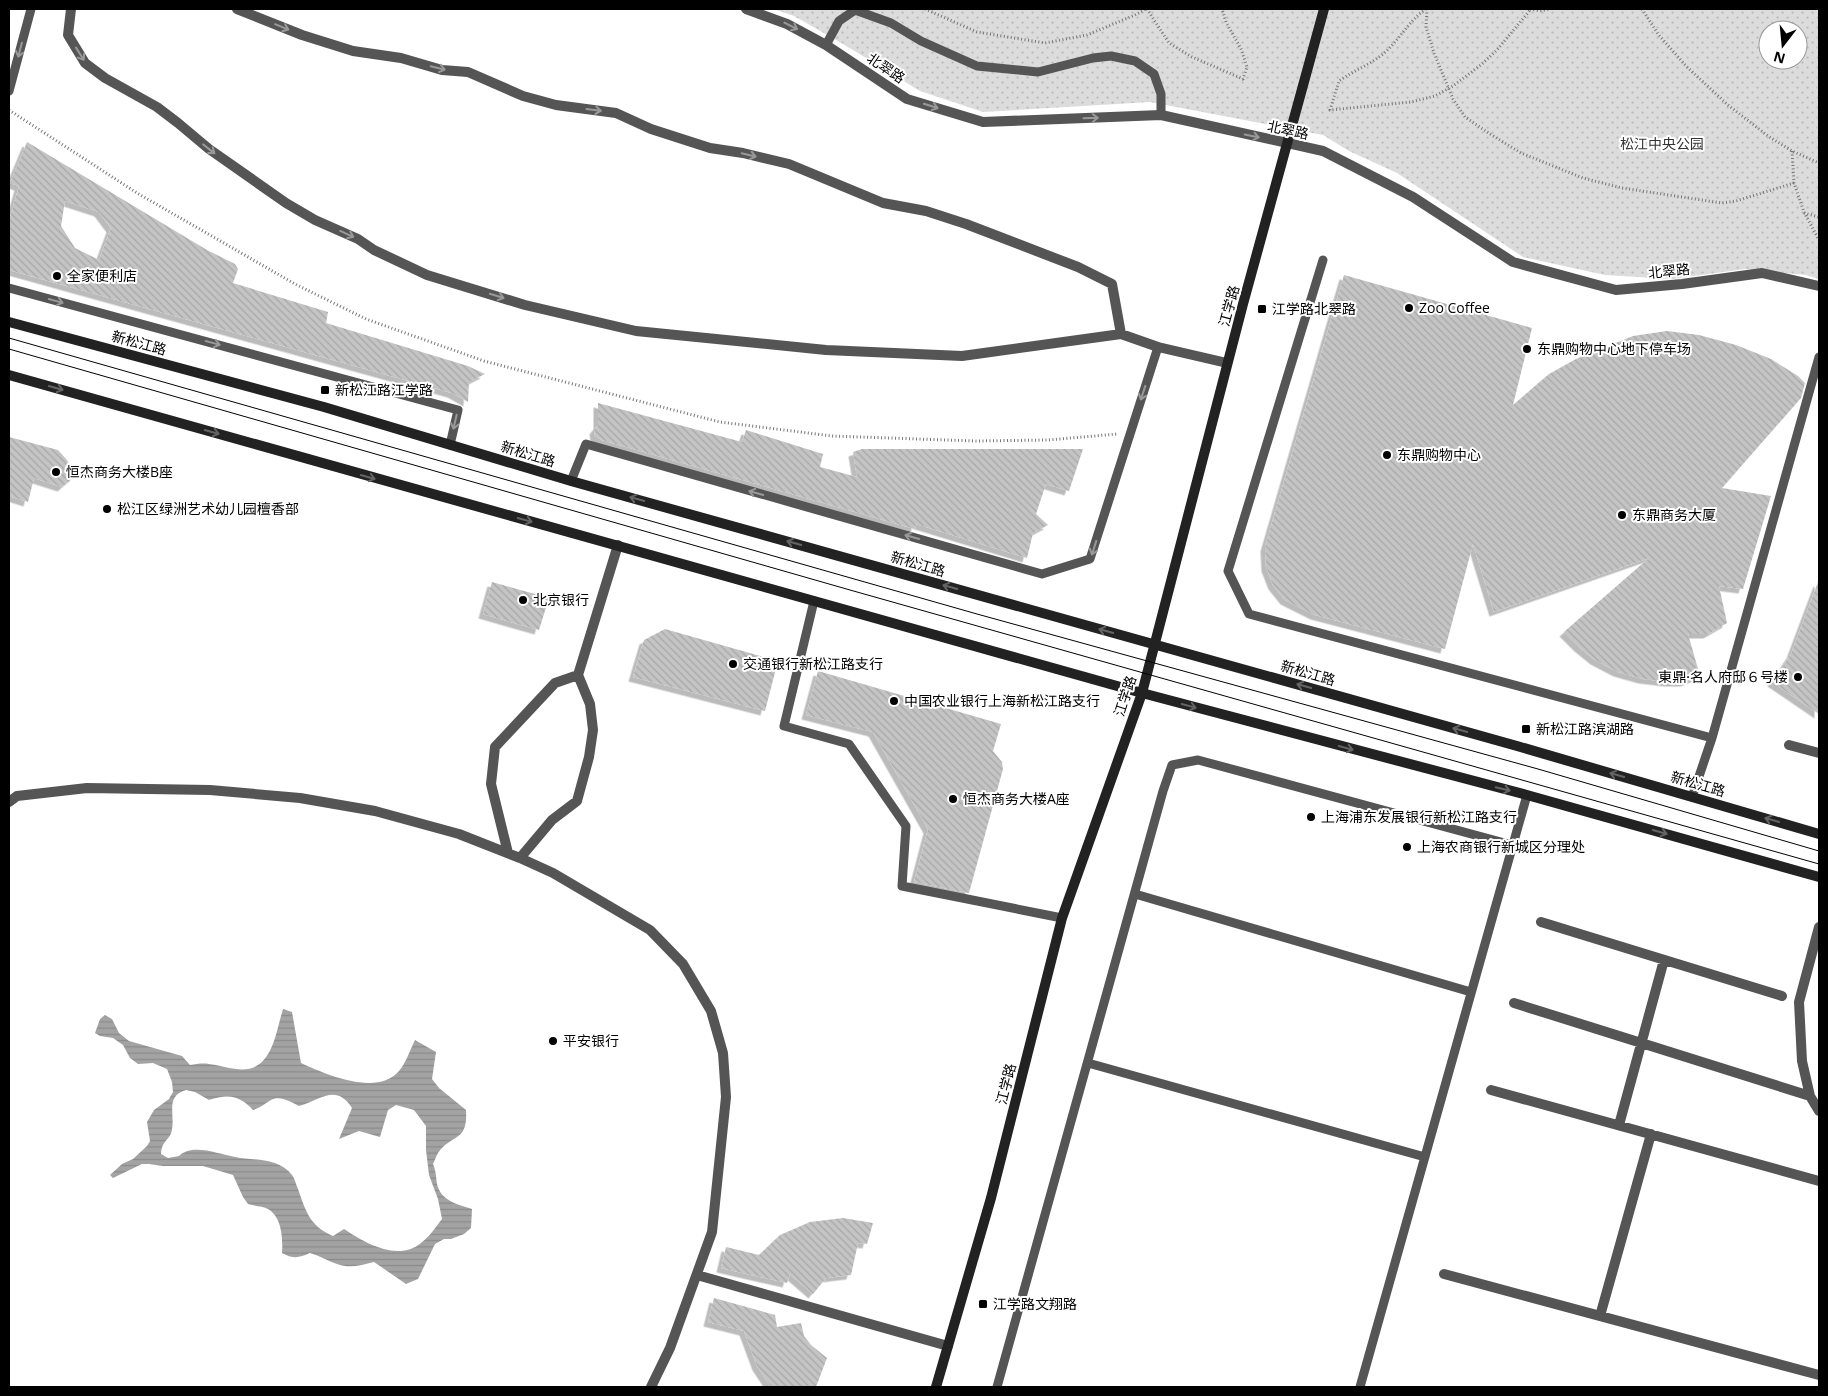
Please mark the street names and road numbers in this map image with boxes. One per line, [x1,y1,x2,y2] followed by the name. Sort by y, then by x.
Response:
[864,48,909,87] street label: 北翠路
[1266,116,1311,143] street label: 北翠路
[1647,259,1691,282] street label: 北翠路
[1214,283,1243,329] street label: 江学路
[110,326,169,359] street label: 新松江路
[499,436,558,471] street label: 新松江路
[889,547,948,580] street label: 新松江路
[1279,656,1338,689] street label: 新松江路
[1109,673,1140,719] street label: 江学路
[1669,767,1728,800] street label: 新松江路
[991,1061,1020,1107] street label: 江学路

